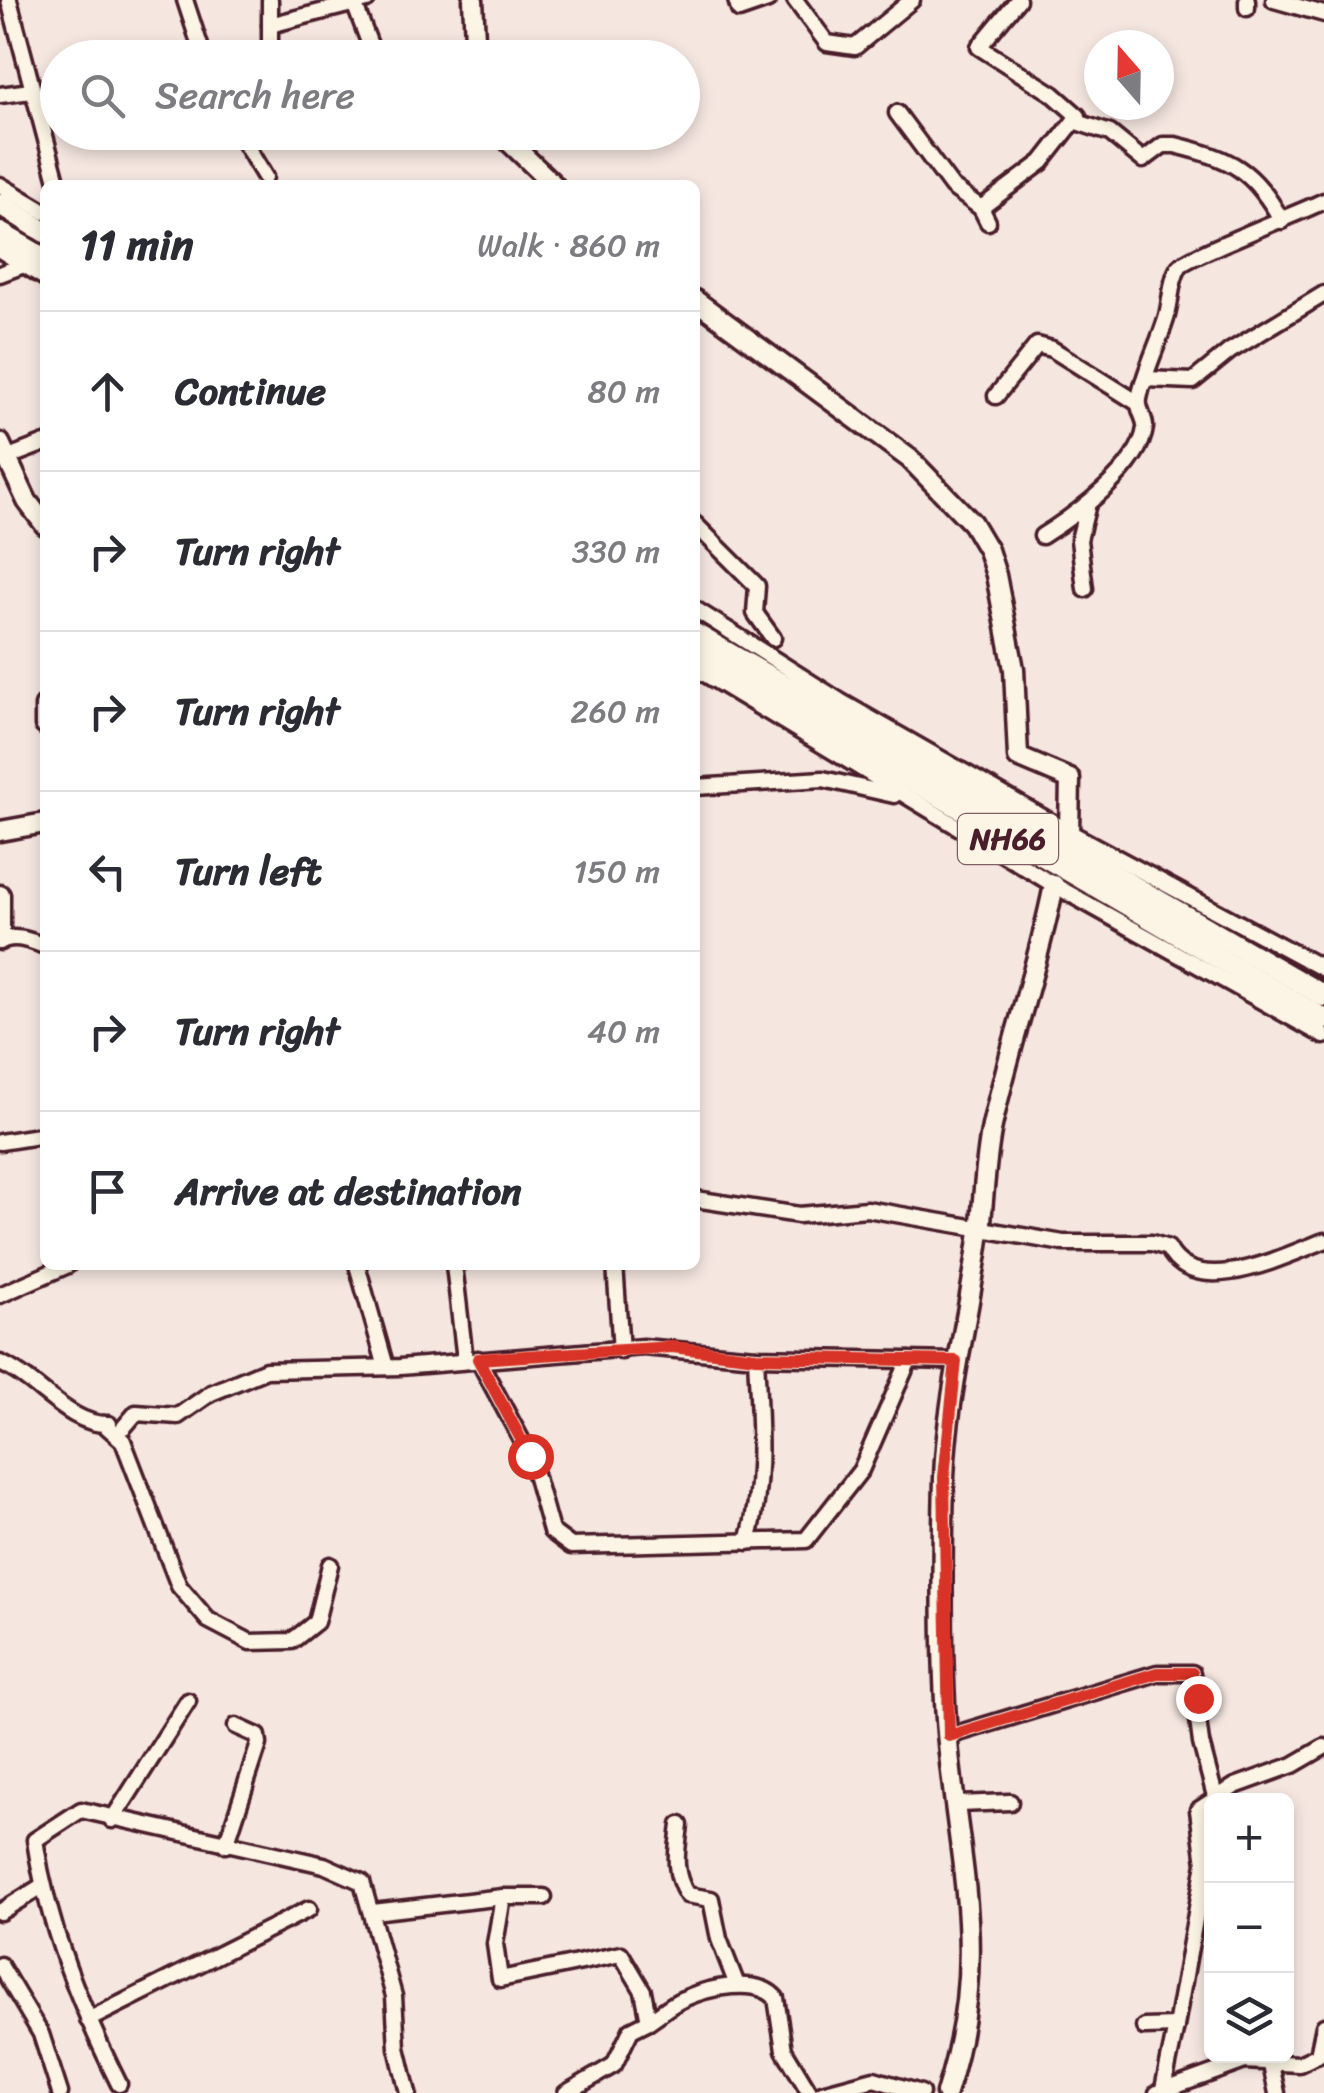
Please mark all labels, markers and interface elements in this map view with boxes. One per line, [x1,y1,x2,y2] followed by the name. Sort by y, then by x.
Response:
[1084,30,1174,120] north arrow
[40,40,700,150] search box
[155,62,355,129] text: Search here
[75,68,130,123] icon: search
[80,208,193,282] text: 11 min
[477,217,660,274] text: Walk · 860 m
[175,358,326,425] text: Continue
[588,363,660,420] text: 80 m
[80,364,135,419] icon: ahead
[175,518,340,585] text: Turn right
[572,523,660,580] text: 330 m
[80,524,135,579] icon: right
[175,678,340,745] text: Turn right
[570,683,660,740] text: 260 m
[80,684,135,739] icon: right
[958,814,1058,864] road number: NH66
[175,838,321,905] text: Turn left
[574,843,660,900] text: 150 m
[80,844,135,899] icon: left
[175,998,340,1065] text: Turn right
[587,1003,660,1060] text: 40 m
[80,1004,135,1059] icon: right
[175,1158,522,1225] text: Arrive at destination
[80,1164,135,1219] icon: arrive
[508,1434,554,1480] route start
[1176,1676,1222,1722] route end
[1204,1793,1294,2063] map controls
[1204,1793,1294,1883] button: +
[1204,1883,1294,1973] button: −
[1204,1973,1294,2063] button: layers

